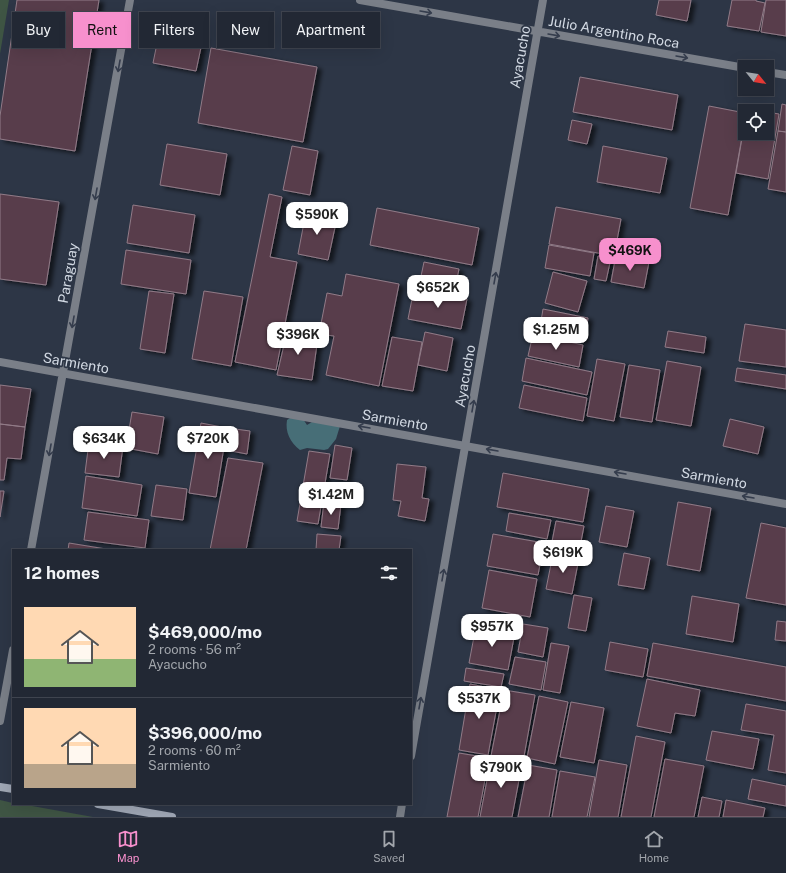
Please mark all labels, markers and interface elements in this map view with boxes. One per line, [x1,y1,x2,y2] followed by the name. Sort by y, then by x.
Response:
[419,8,432,16] one-way arrow
[12,12,65,48] chip: Buy
[73,12,131,48] chip: Rent
[139,12,209,48] chip: Filters
[217,12,274,48] chip: New
[282,12,380,48] chip: Apartment
[547,13,681,51] street label: Julio Argentino Roca
[507,24,533,90] street label: Ayacucho
[547,31,560,39] one-way arrow
[675,53,688,61] one-way arrow
[114,59,122,72] one-way arrow
[738,60,774,96] north arrow
[738,60,774,140] map controls
[738,104,774,140] button: locate
[91,187,99,200] one-way arrow
[289,202,345,236] pin: $590K
[295,207,339,222] text: $590K
[602,238,658,272] pin: $469K
[55,241,81,304] street label: Paraguay
[608,243,652,258] text: $469K
[491,272,499,285] one-way arrow
[410,275,466,309] pin: $652K
[416,280,460,295] text: $652K
[69,315,77,328] one-way arrow
[523,317,589,351] pin: $1.25M
[270,322,326,356] pin: $396K
[532,322,580,337] text: $1.25M
[276,327,320,342] text: $396K
[452,343,478,409] street label: Ayacucho
[42,349,110,377] street label: Sarmiento
[469,400,477,413] one-way arrow
[361,406,429,434] street label: Sarmiento
[358,423,371,431] one-way arrow
[76,426,132,460] pin: $634K
[180,426,236,460] pin: $720K
[82,431,126,446] text: $634K
[187,431,229,446] text: $720K
[45,443,53,456] one-way arrow
[486,446,499,454] one-way arrow
[680,464,748,492] street label: Sarmiento
[614,469,627,477] one-way arrow
[298,482,364,516] pin: $1.42M
[308,487,354,502] text: $1.42M
[742,493,755,501] one-way arrow
[535,540,591,574] pin: $619K
[543,545,583,560] text: $619K
[378,562,400,584] icon: filters
[24,563,100,583] text: 12 homes
[439,569,447,582] one-way arrow
[464,614,520,648] pin: $957K
[470,619,514,634] text: $957K
[148,622,262,642] text: $469,000/mo
[56,623,104,671] icon: home
[148,642,241,657] text: 2 rooms · 56 m²
[148,657,207,672] text: Ayacucho
[451,686,507,720] pin: $537K
[457,691,501,706] text: $537K
[416,697,424,710] one-way arrow
[148,723,262,743] text: $396,000/mo
[56,724,104,772] icon: home
[148,743,241,758] text: 2 rooms · 60 m²
[473,755,529,789] pin: $790K
[148,758,210,773] text: Sarmiento
[479,760,523,775] text: $790K
[117,828,139,864] tab: Map
[373,828,405,864] tab: Saved
[639,828,669,864] tab: Home

